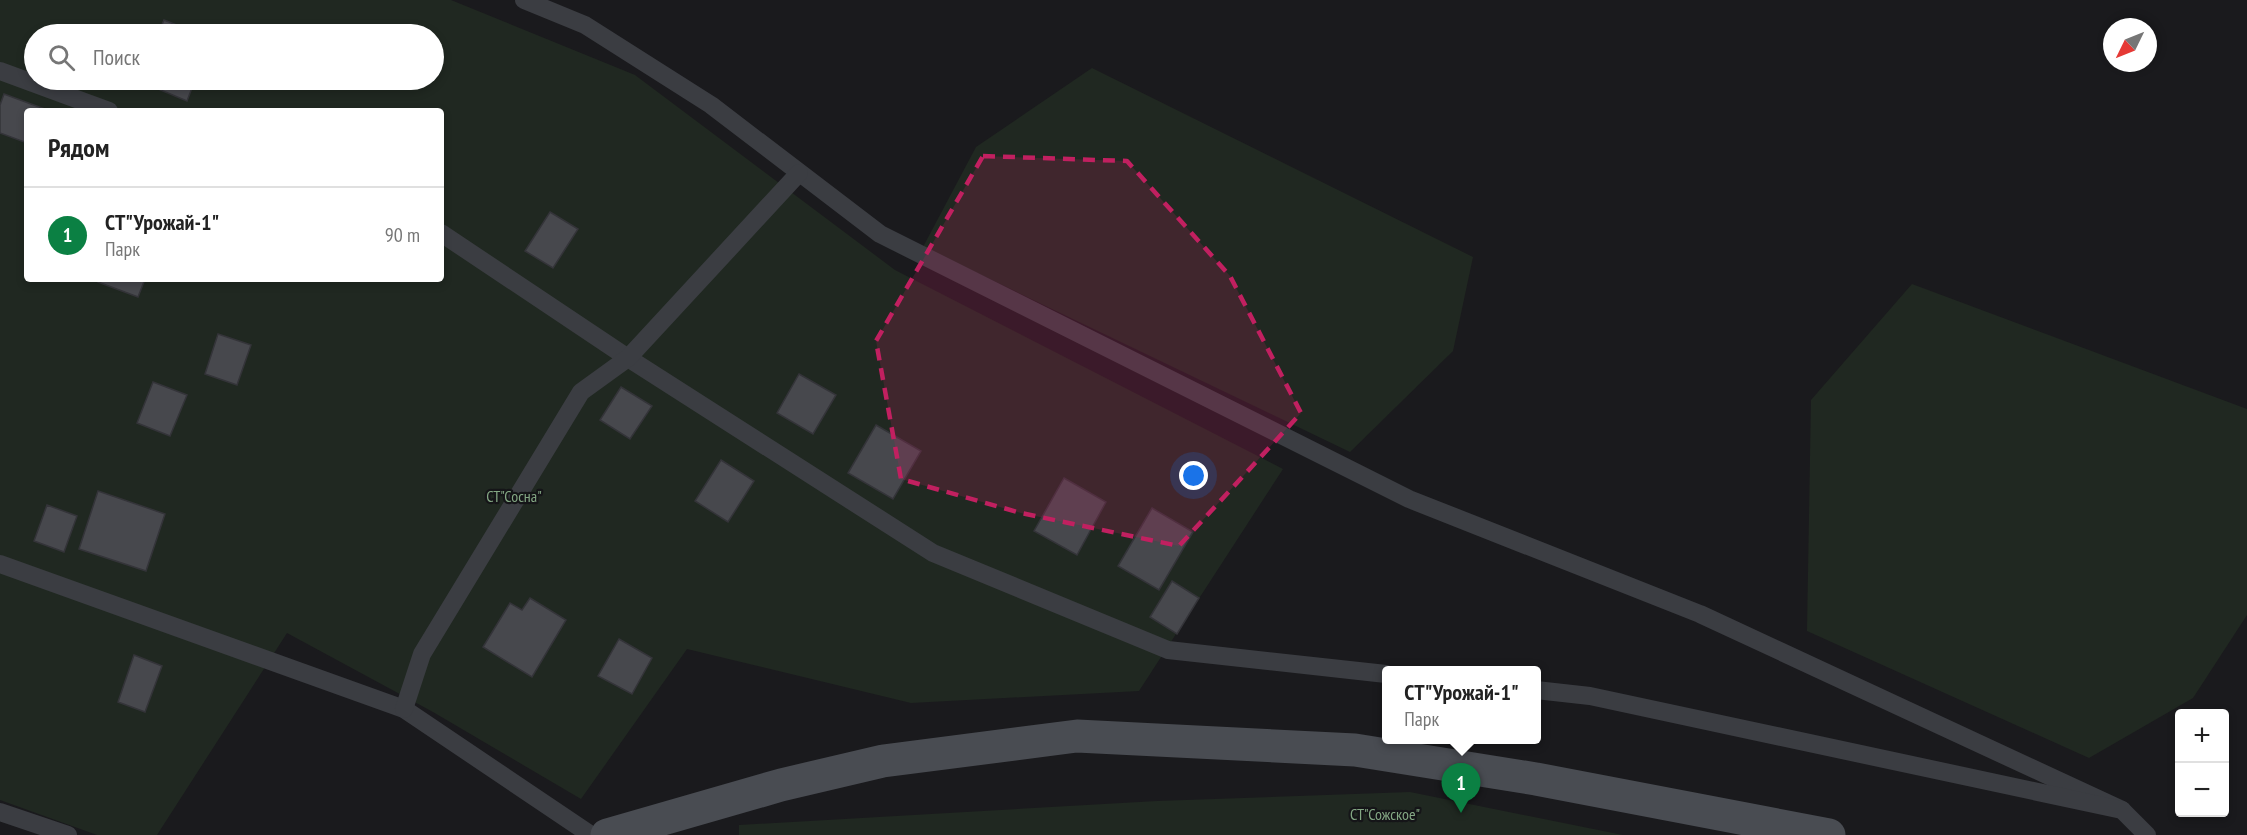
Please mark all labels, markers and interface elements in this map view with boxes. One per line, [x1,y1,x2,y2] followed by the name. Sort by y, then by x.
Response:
[2103,18,2157,72] north arrow
[24,24,444,90] search box
[45,41,78,74] icon: search
[93,43,140,71] text: Поиск
[48,131,109,164] text: Рядом
[105,208,219,236] text: СТ"Урожай-1"
[63,222,72,248] text: 1
[385,222,420,248] text: 90 m
[105,236,140,262] text: Парк
[1179,461,1208,490] your location
[486,486,542,506] park label: СТ"Сосна"
[1382,666,1541,744] popup
[1404,678,1519,706] text: СТ"Урожай-1"
[1404,706,1439,732] text: Парк
[2175,709,2229,817] map controls
[2175,709,2229,763] button: +
[2175,763,2229,817] button: −
[1442,764,1480,813] pin: 1
[1350,804,1420,824] park label: СТ"Сожское"

